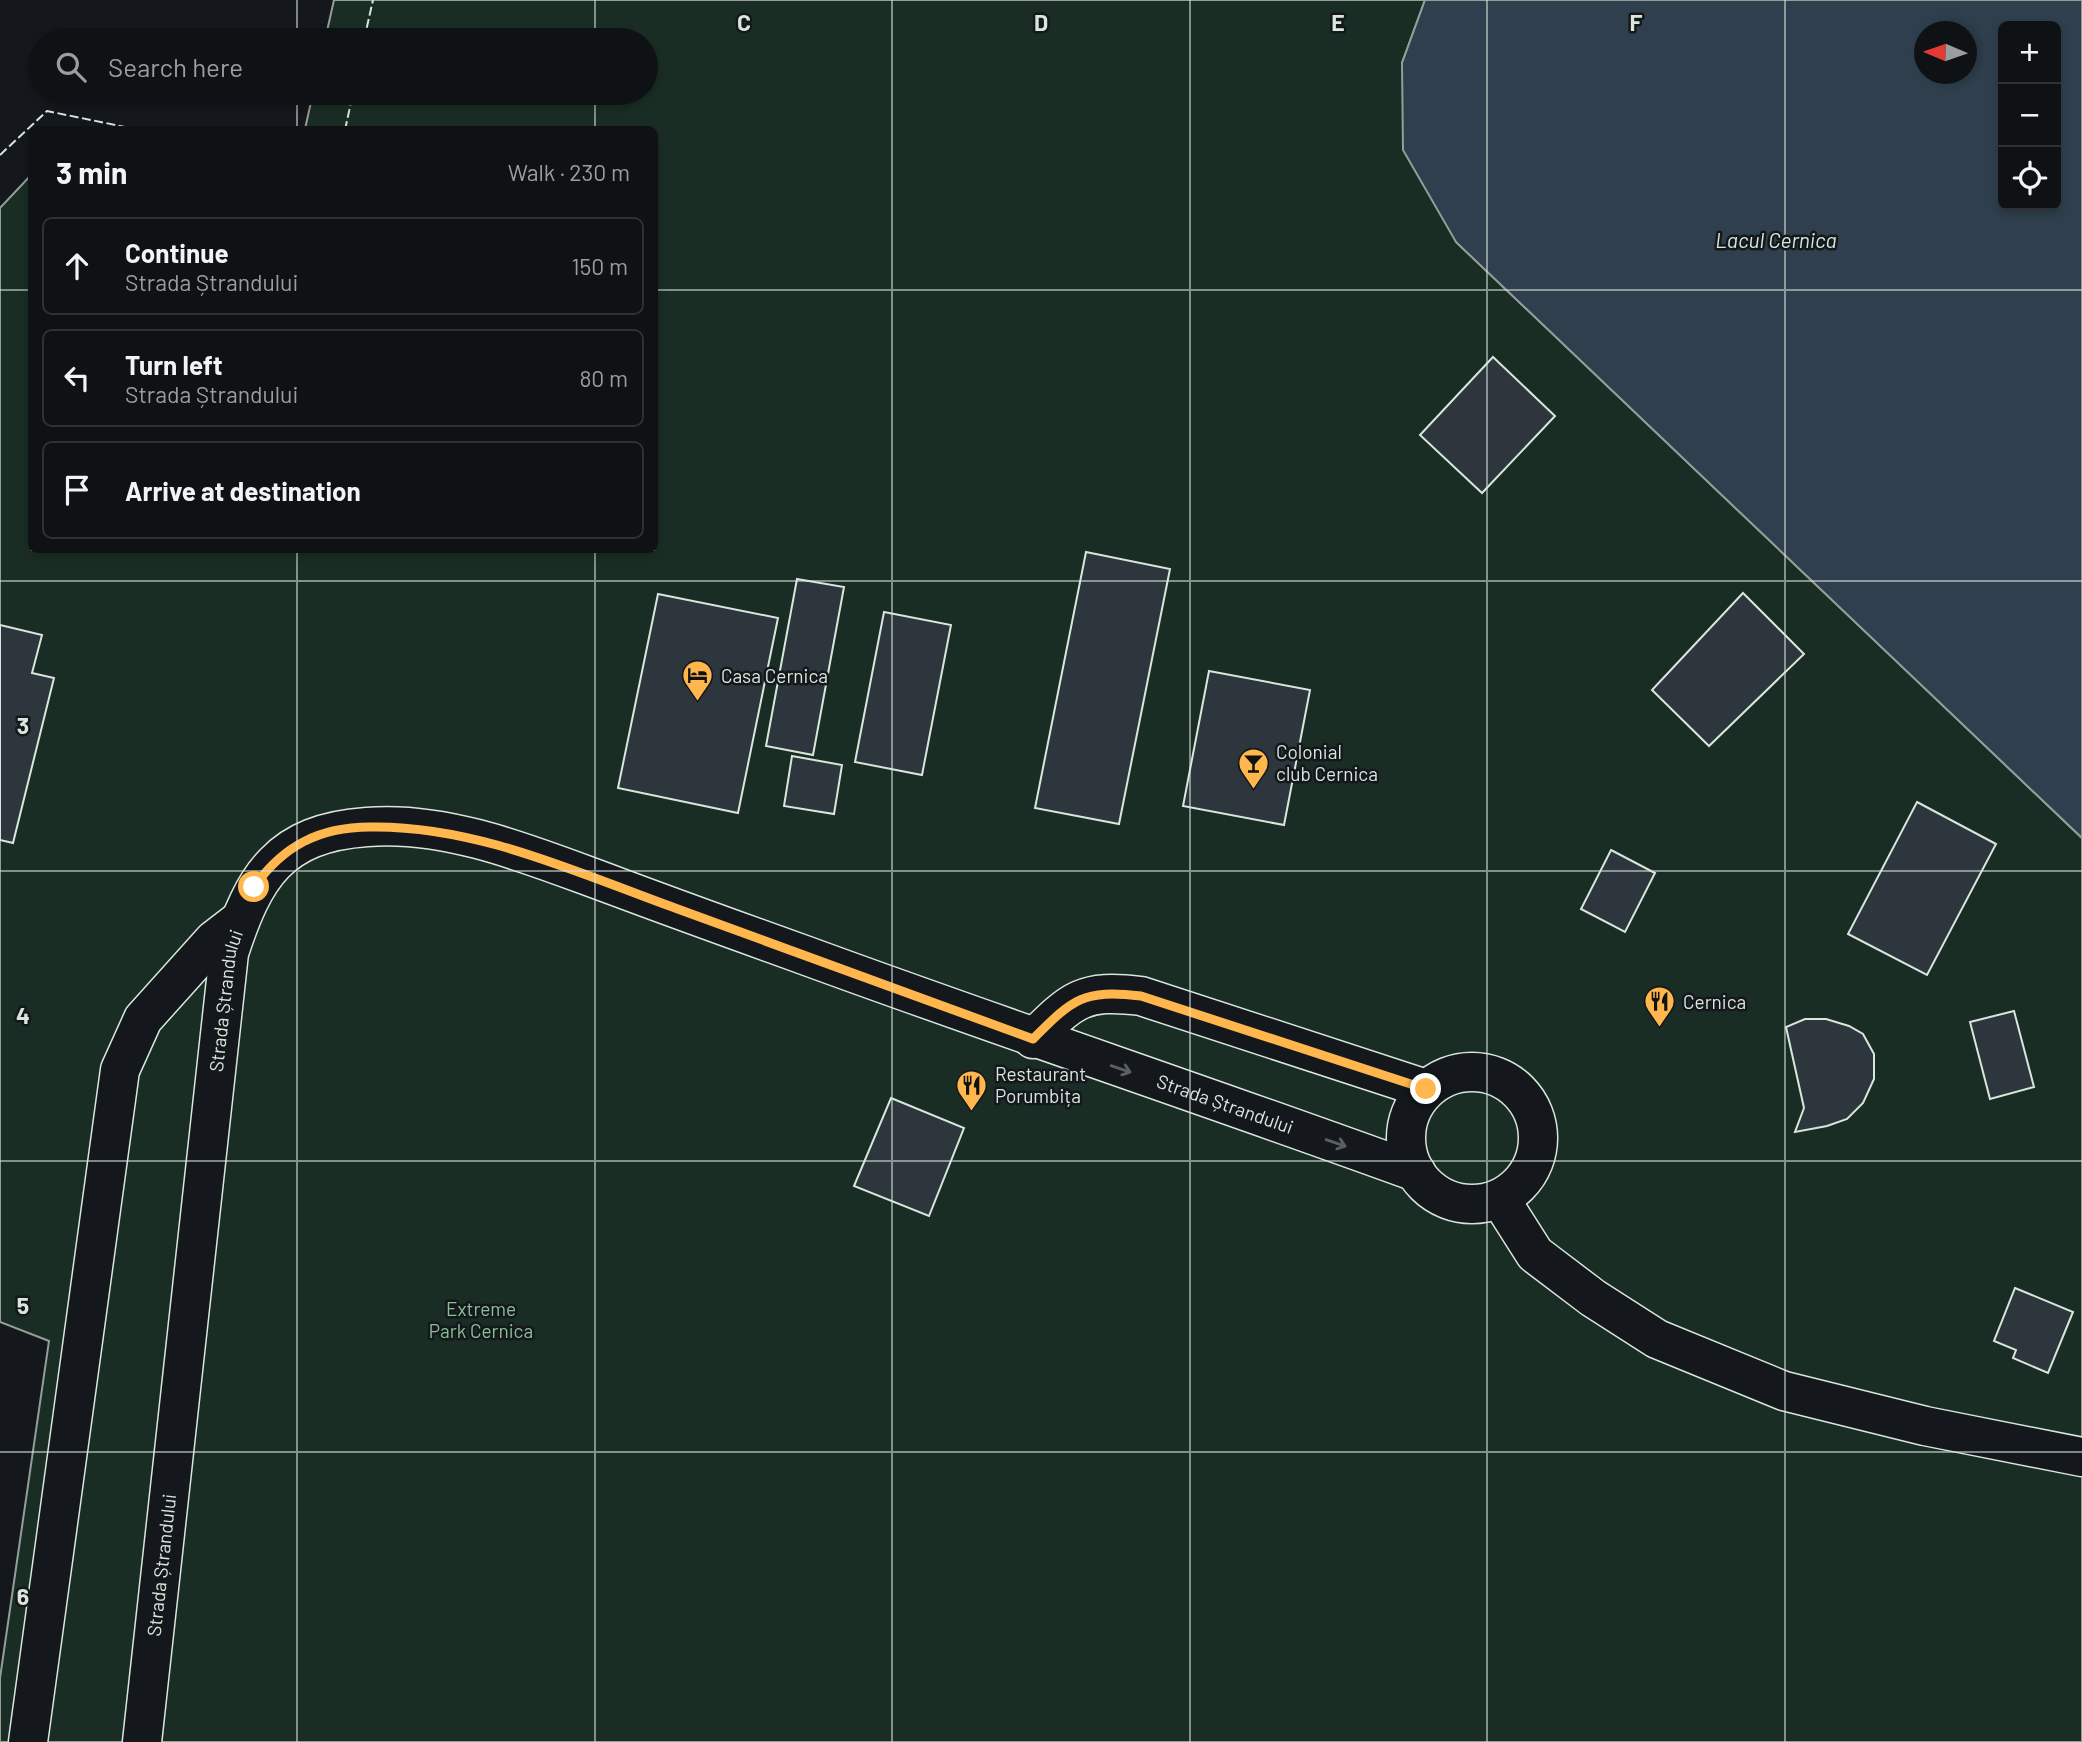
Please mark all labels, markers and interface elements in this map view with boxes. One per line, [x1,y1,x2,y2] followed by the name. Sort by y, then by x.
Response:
[737,8,751,36] text: C
[1034,8,1048,36] text: D
[1331,8,1345,36] text: E
[1630,8,1643,36] text: F
[1914,21,1977,84] north arrow
[1998,21,2061,210] map controls
[1998,21,2061,84] button: +
[28,28,658,105] search box
[52,48,90,86] icon: search
[108,51,243,82] text: Search here
[1998,84,2061,147] button: −
[1998,147,2061,210] button: locate
[56,154,127,190] text: 3 min
[508,158,630,186] text: Walk · 230 m
[1715,227,1837,252] water label: Lacul Cernica
[125,237,229,268] text: Continue
[58,247,96,285] icon: ahead
[572,252,628,280] text: 150 m
[125,268,298,296] text: Strada Ștrandului
[125,349,223,380] text: Turn left
[58,359,96,397] icon: left
[579,364,628,392] text: 80 m
[125,380,298,408] text: Strada Ștrandului
[58,471,96,509] icon: arrive
[125,475,361,506] text: Arrive at destination
[681,659,715,703] hotel icon: Casa Cernica
[721,664,828,687] place label: Casa Cernica
[17,711,29,739] text: 3
[1276,740,1378,785] place label: Colonial club Cernica
[1236,746,1270,790] bar icon: Colonial club Cernica
[238,871,269,902] route start
[204,926,247,1073] street label: Strada Ștrandului
[1643,985,1677,1029] restaurant icon: Cernica
[1683,990,1746,1013] place label: Cernica
[16,1001,30,1029] text: 4
[995,1062,1086,1107] place label: Restaurant Porumbița
[1110,1063,1132,1076] one-way arrow
[955,1068,989,1112] restaurant icon: Restaurant Porumbița
[1154,1069,1297,1138] street label: Strada Ștrandului
[1410,1073,1441,1104] route end
[1325,1138,1347,1150] one-way arrow
[17,1291,29,1319] text: 5
[429,1297,533,1342] park label: Extreme Park Cernica
[142,1493,180,1637] street label: Strada Ștrandului
[17,1582,29,1610] text: 6

